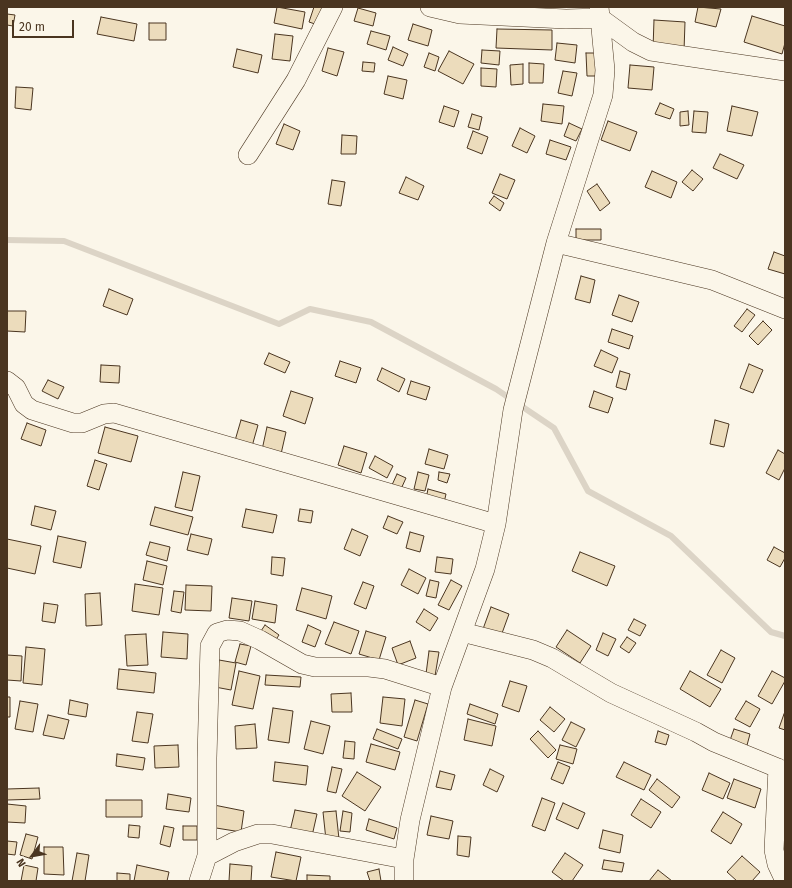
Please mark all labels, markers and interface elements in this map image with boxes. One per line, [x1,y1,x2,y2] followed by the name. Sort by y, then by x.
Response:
[14,12,76,38] scale bar
[19,20,45,34] text: 20 m
[12,836,52,876] north arrow
[14,856,29,869] text: N

